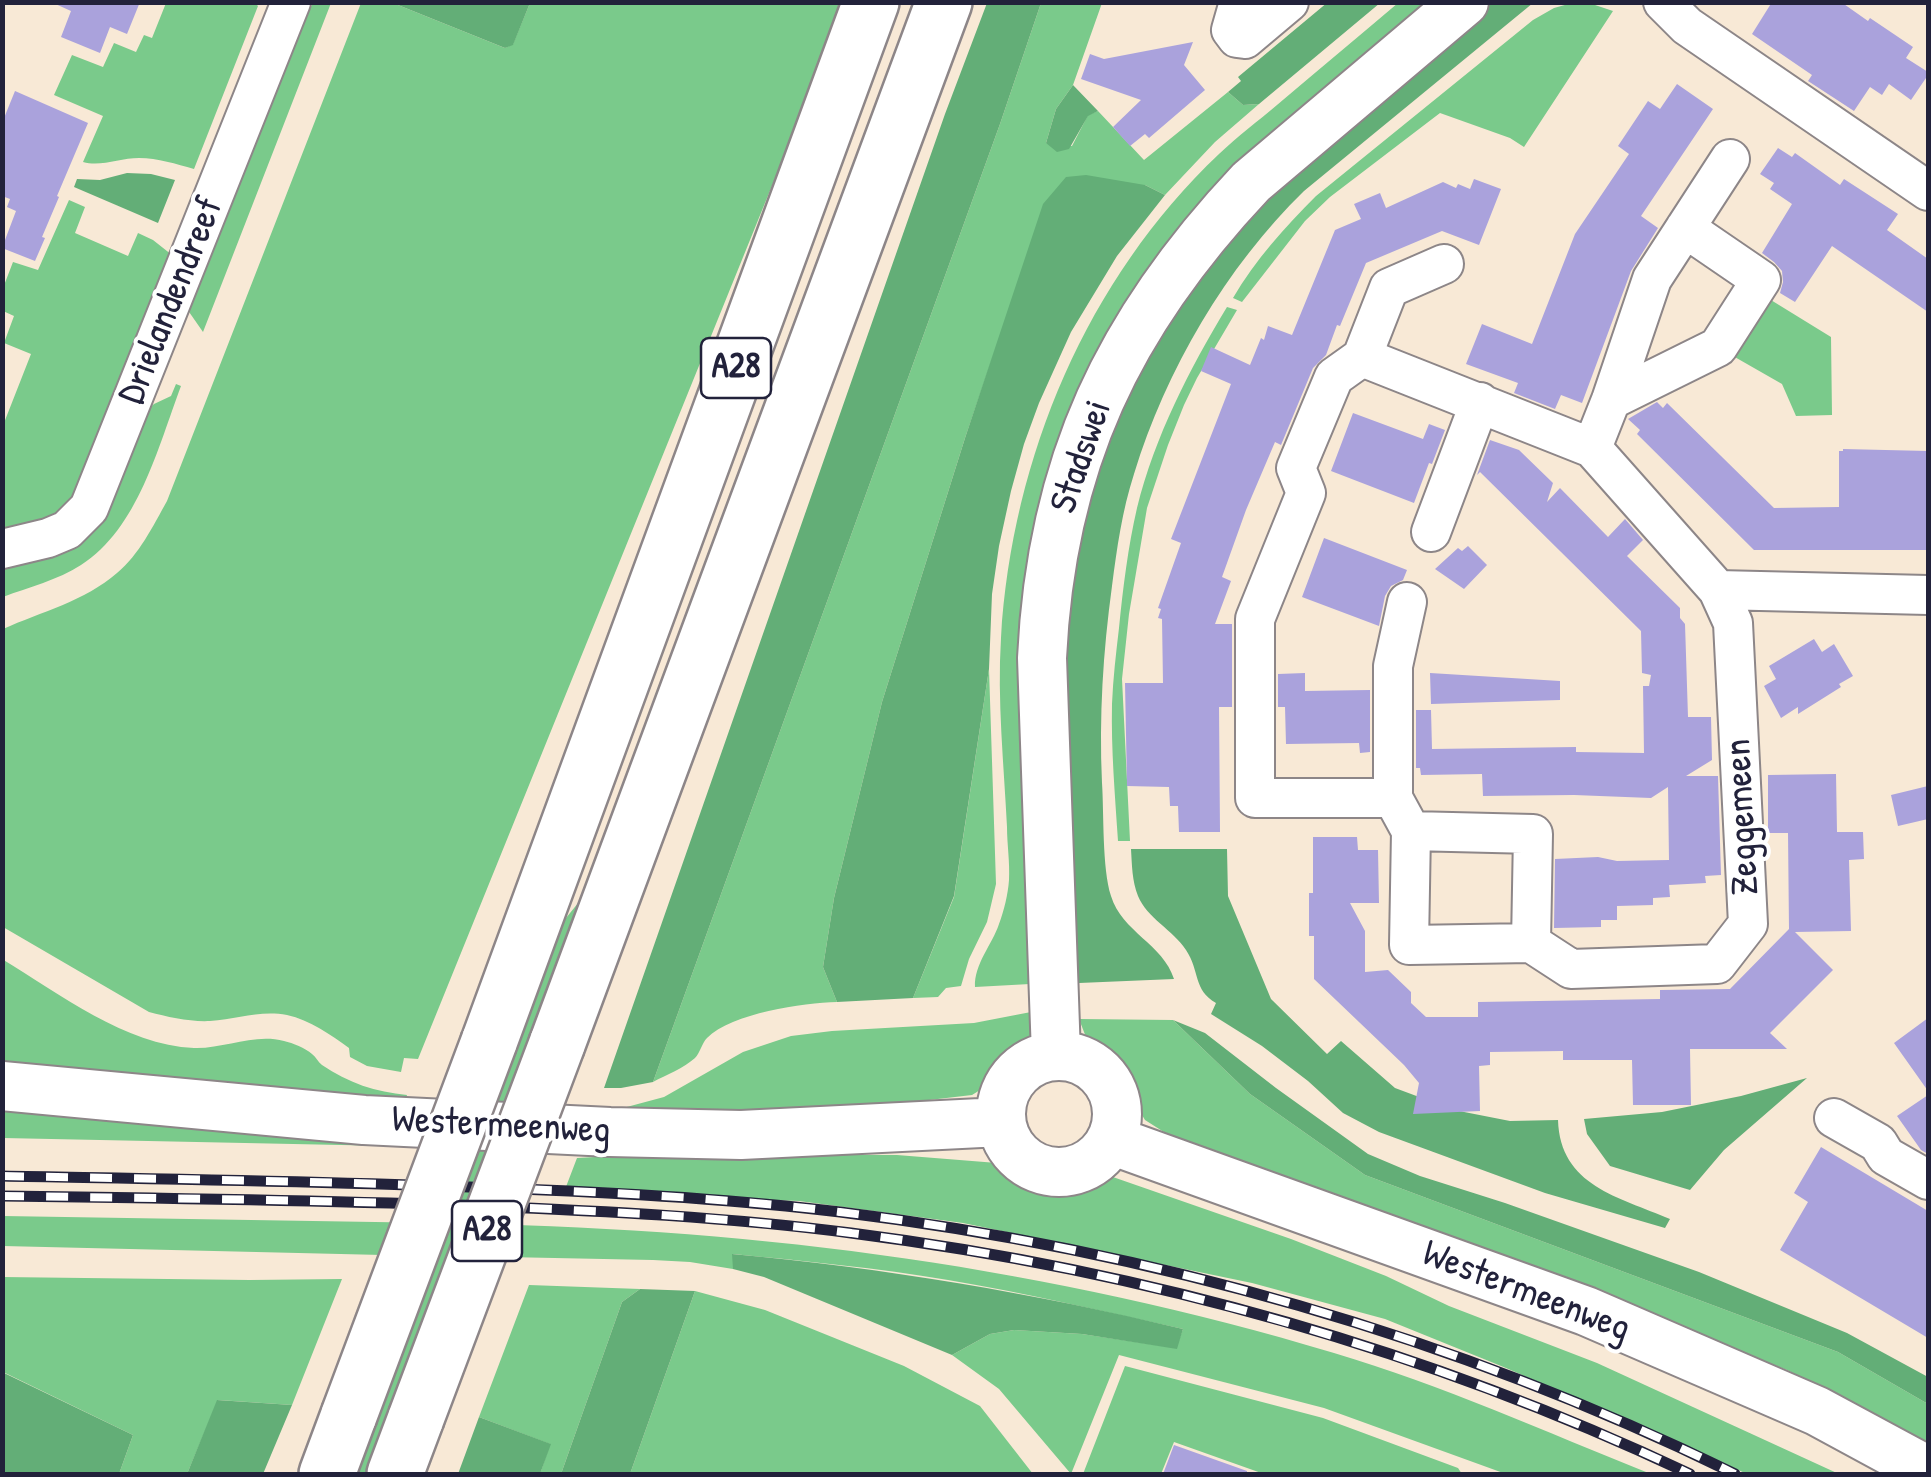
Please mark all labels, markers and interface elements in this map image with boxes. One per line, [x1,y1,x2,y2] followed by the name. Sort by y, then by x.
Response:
[110,191,234,411] street label: Drielandendreef
[701,338,771,398] road number: A28
[1042,395,1122,519] street label: Stadswei
[1716,738,1770,896] street label: Zeggemeen
[391,1098,611,1154] street label: Westermeenweg
[452,1201,522,1261] road number: A28
[1416,1231,1636,1353] street label: Westermeenweg

